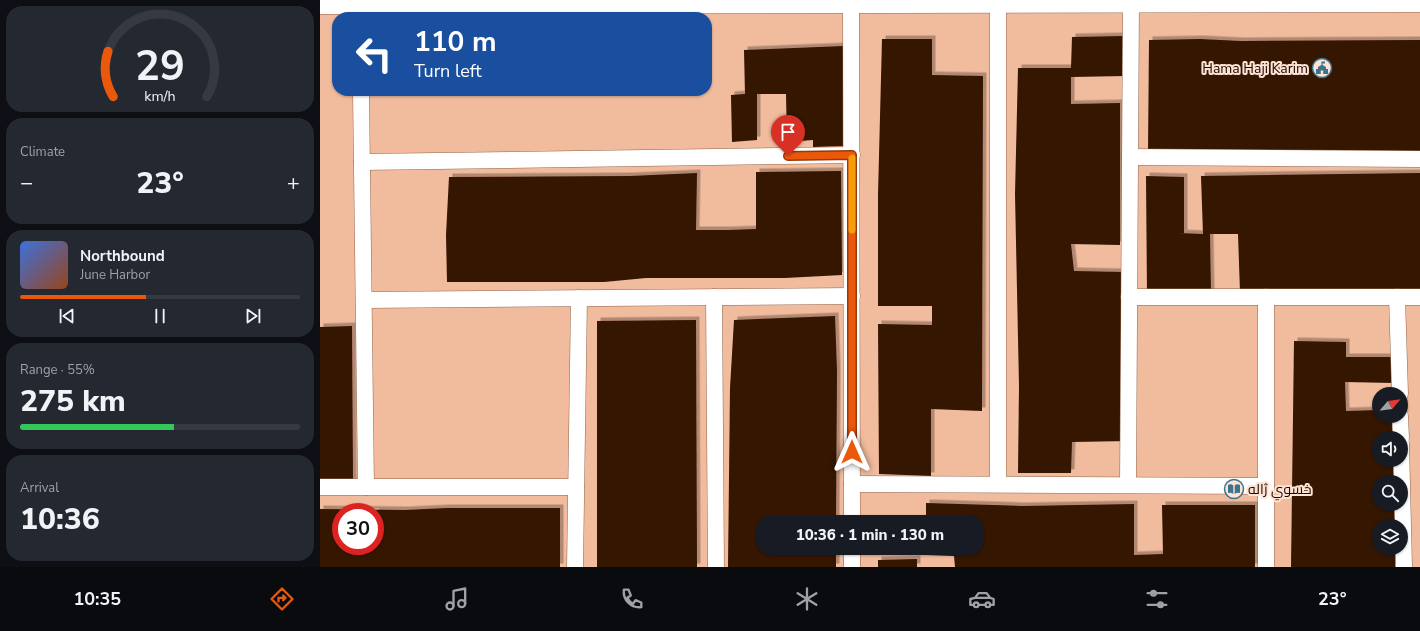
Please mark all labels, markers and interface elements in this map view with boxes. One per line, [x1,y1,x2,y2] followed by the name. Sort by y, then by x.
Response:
[414,23,497,61] text: 110 m
[348,28,400,80] icon: left
[135,38,185,95] text: 29
[1311,57,1333,79] public building icon: Hama Haji Karim
[414,59,482,83] text: Turn left
[1202,59,1308,78] place label: Hama Haji Karim
[144,87,176,106] text: km/h
[771,115,805,156] pin
[777,121,799,143] icon: arrive
[20,143,65,161] text: Climate
[136,163,184,204] text: 23°
[20,168,33,198] text: −
[287,168,300,198] text: +
[80,246,165,266] text: Northbound
[80,266,150,284] text: June Harbor
[56,305,78,327] icon: previous
[149,305,171,327] icon: pause
[242,305,264,327] icon: next
[20,361,95,379] text: Range · 55%
[20,381,126,422] text: 275 km
[1372,387,1408,423] north arrow
[1372,387,1408,555] map controls
[831,431,873,473] position arrow
[1372,431,1408,467] button: sound
[1372,475,1408,511] button: search
[1223,478,1245,500] library icon: خسوي ژاله
[20,479,59,497] text: Arrival
[1248,480,1311,501] place label: خسوي ژاله
[20,499,100,540] text: 10:36
[332,503,384,555] speed limit sign: 30
[1372,519,1408,555] button: layers
[796,525,944,545] text: 10:36 · 1 min · 130 m
[268,585,296,613] icon: directions
[443,585,471,613] icon: music
[618,585,646,613] icon: phone
[793,585,821,613] icon: climate
[968,585,996,613] icon: car
[1143,585,1171,613] icon: filters
[73,587,121,611] text: 10:35
[1318,587,1346,611] text: 23°

